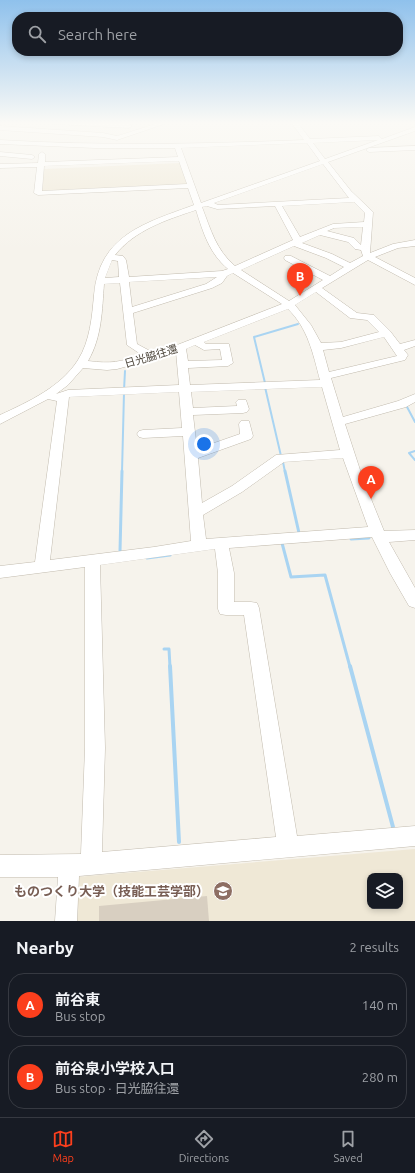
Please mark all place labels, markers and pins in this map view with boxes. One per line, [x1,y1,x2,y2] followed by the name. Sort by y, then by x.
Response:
[287,263,313,296] pin: B
[358,466,384,499] pin: A
[212,880,234,902] school or university icon: ものつくり大学（技能工芸学部）
[14,884,209,898] place label: ものつくり大学（技能工芸学部）

